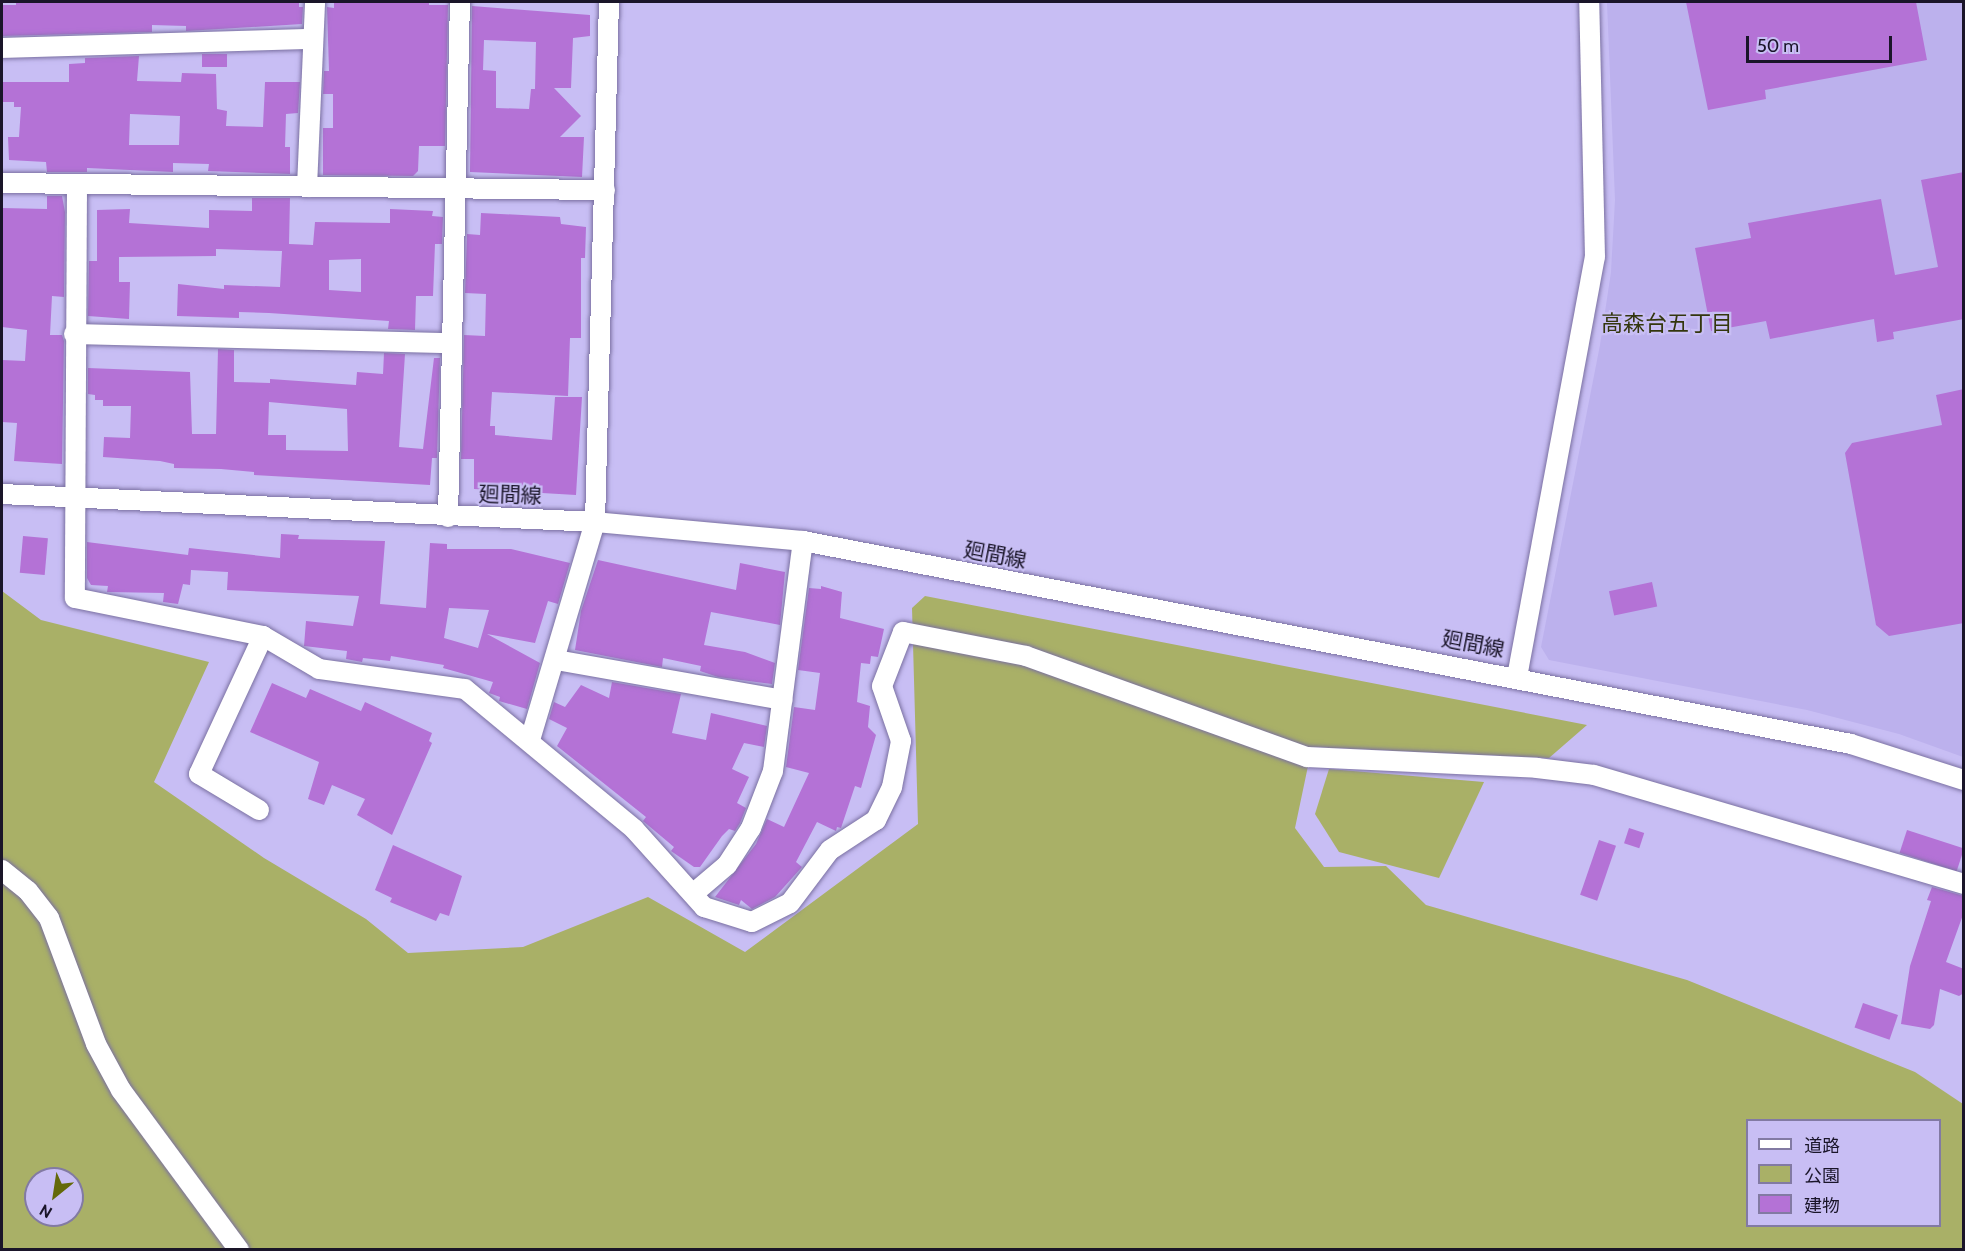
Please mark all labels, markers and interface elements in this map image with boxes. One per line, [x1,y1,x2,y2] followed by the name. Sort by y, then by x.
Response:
[1749,24,1894,62] scale bar
[1757,35,1799,57] text: 50 m
[1601,311,1733,337] district label: 高森台五丁目
[478,481,542,509] street label: 廻間線
[962,537,1028,573] street label: 廻間線
[1440,626,1506,662] street label: 廻間線
[1746,1119,1941,1227] legend
[1804,1135,1840,1157] text: 道路
[1804,1165,1840,1187] text: 公園
[24,1167,84,1227] north arrow
[1804,1195,1840,1217] text: 建物
[36,1200,55,1222] text: N

